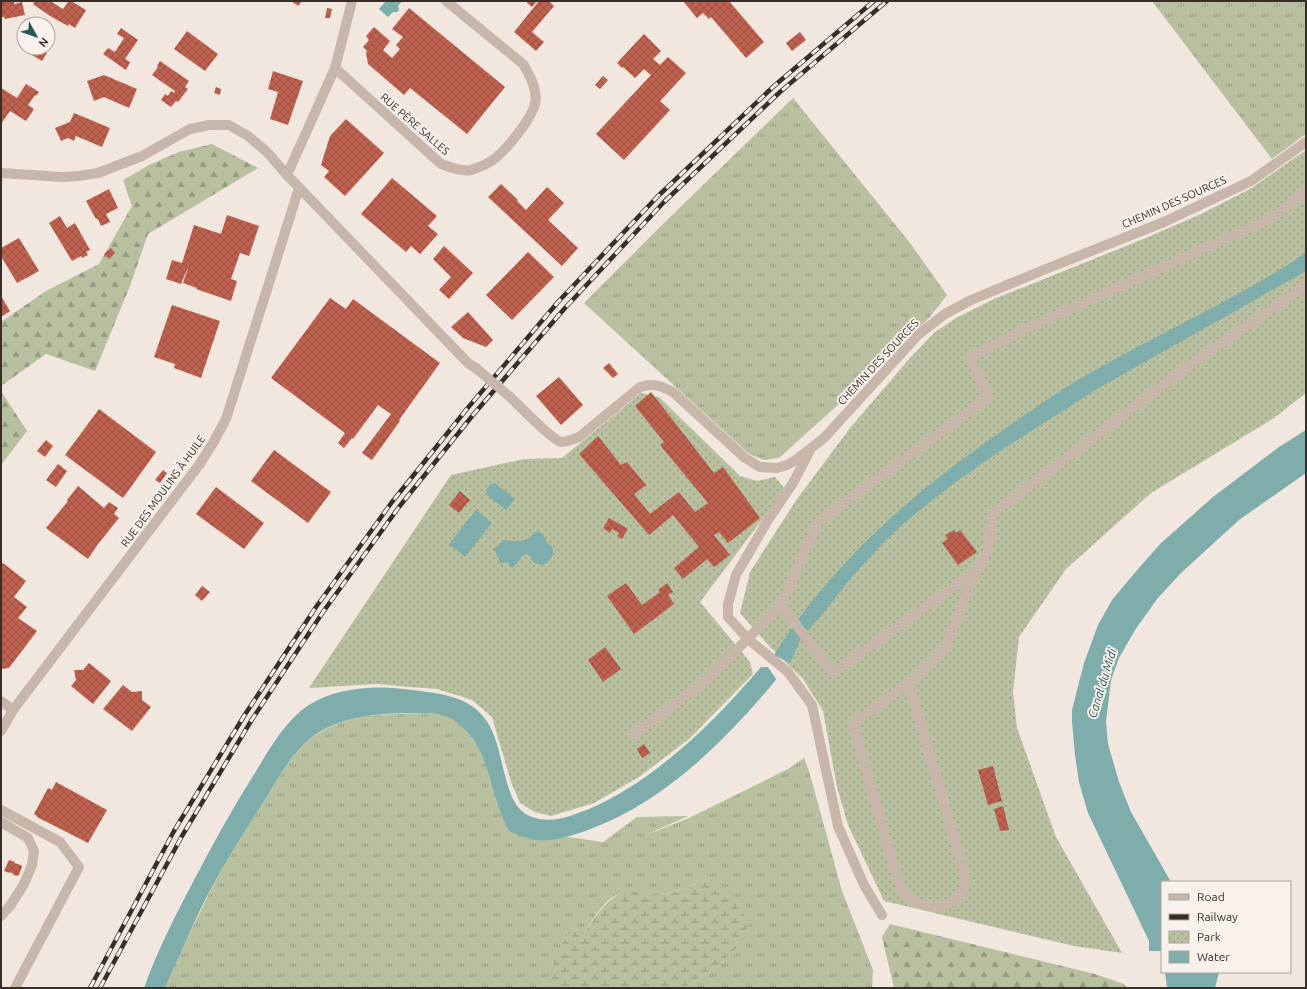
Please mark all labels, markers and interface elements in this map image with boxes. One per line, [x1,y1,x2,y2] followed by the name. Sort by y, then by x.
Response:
[16,16,56,56] north arrow
[36,35,51,49] text: N
[378,90,453,157] street label: RUE PÈRE SALLES
[1120,173,1228,230] street label: CHEMIN DES SOURCES
[835,316,921,407] street label: CHEMIN DES SOURCES
[118,432,207,549] street label: RUE DES MOULINS À HUILE
[1085,646,1119,719] water label: Canal du Midi
[1161,881,1291,973] legend
[1197,890,1225,903] text: Road
[1197,910,1238,923] text: Railway
[1197,930,1221,943] text: Park
[1197,950,1230,963] text: Water

